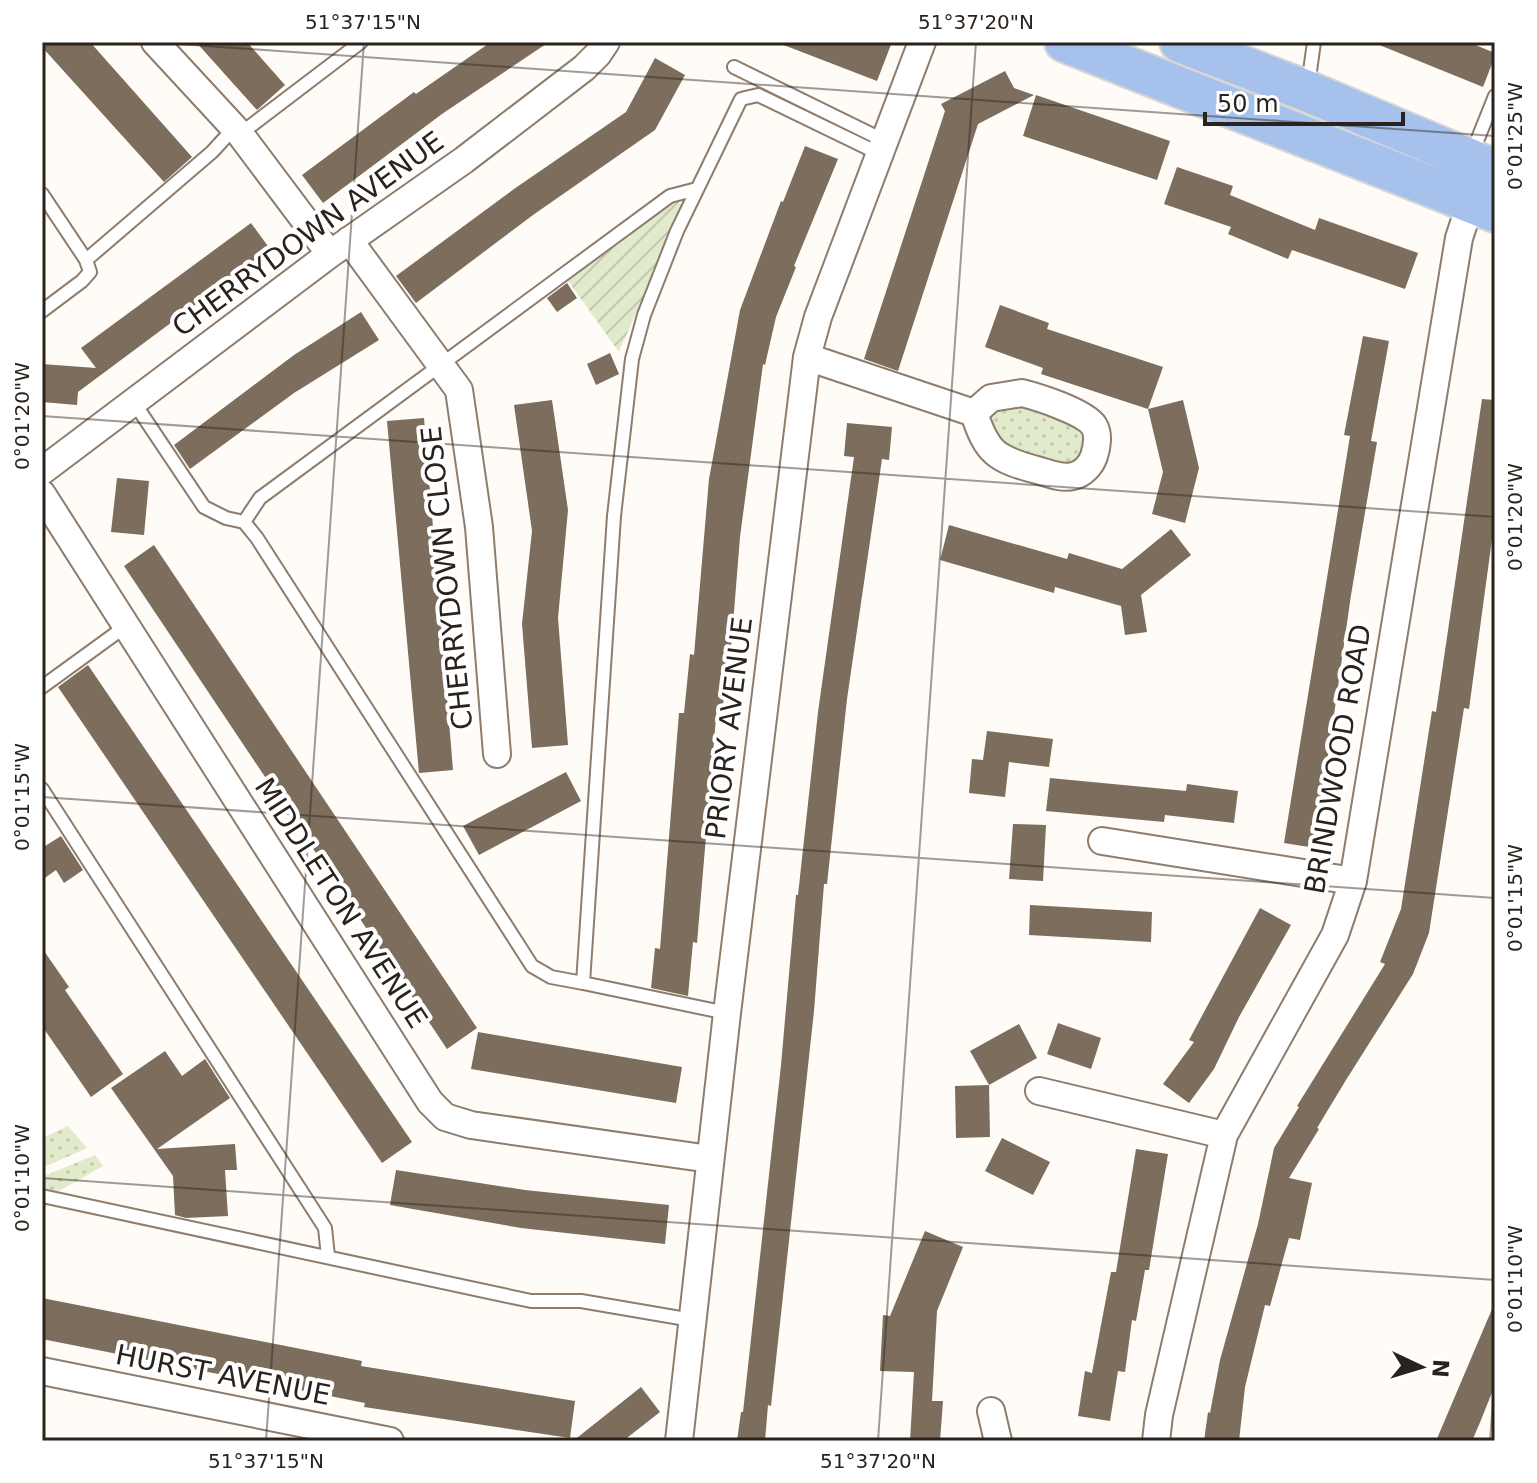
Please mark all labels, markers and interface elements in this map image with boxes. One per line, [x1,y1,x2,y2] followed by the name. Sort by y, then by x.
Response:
[305,10,421,34] text: 51°37'15"N
[918,10,1034,34] text: 51°37'20"N
[1205,76,1403,126] scale bar
[1503,82,1527,190] text: 0°01'25"W
[1217,90,1279,118] text: 50 m
[166,125,450,343] street label: CHERRYDOWN AVENUE
[10,362,34,470] text: 0°01'20"W
[415,424,479,732] street label: CHERRYDOWN CLOSE
[1503,463,1527,571] text: 0°01'20"W
[699,615,759,841] street label: PRIORY AVENUE
[1298,622,1378,896] street label: BRINDWOOD ROAD
[10,743,34,851] text: 0°01'15"W
[248,772,434,1034] street label: MIDDLETON AVENUE
[1503,844,1527,952] text: 0°01'15"W
[10,1124,34,1232] text: 0°01'10"W
[1503,1225,1527,1333] text: 0°01'10"W
[1381,1327,1461,1407] north arrow
[113,1338,333,1412] street label: HURST AVENUE
[1427,1358,1454,1378] text: N
[208,1449,324,1473] text: 51°37'15"N
[820,1449,936,1473] text: 51°37'20"N

